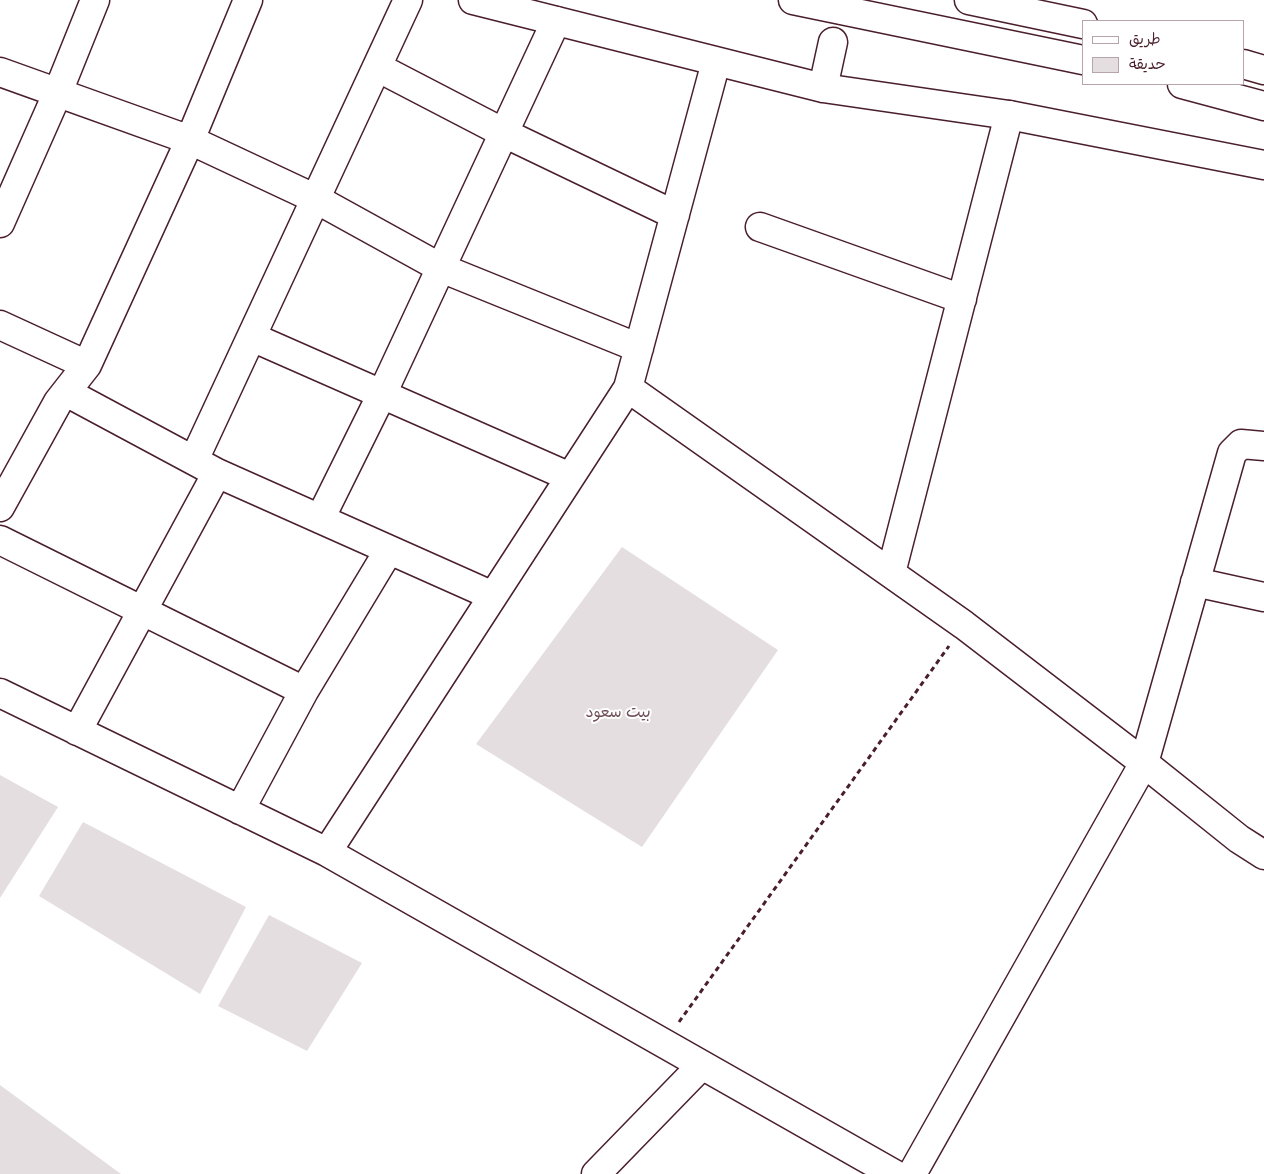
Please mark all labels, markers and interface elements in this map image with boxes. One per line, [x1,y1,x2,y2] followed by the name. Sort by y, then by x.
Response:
[1082,20,1244,85] legend
[1129,30,1161,49] text: طريق
[1129,55,1166,74] text: حديقة
[585,703,651,723] park label: بيت سعود

